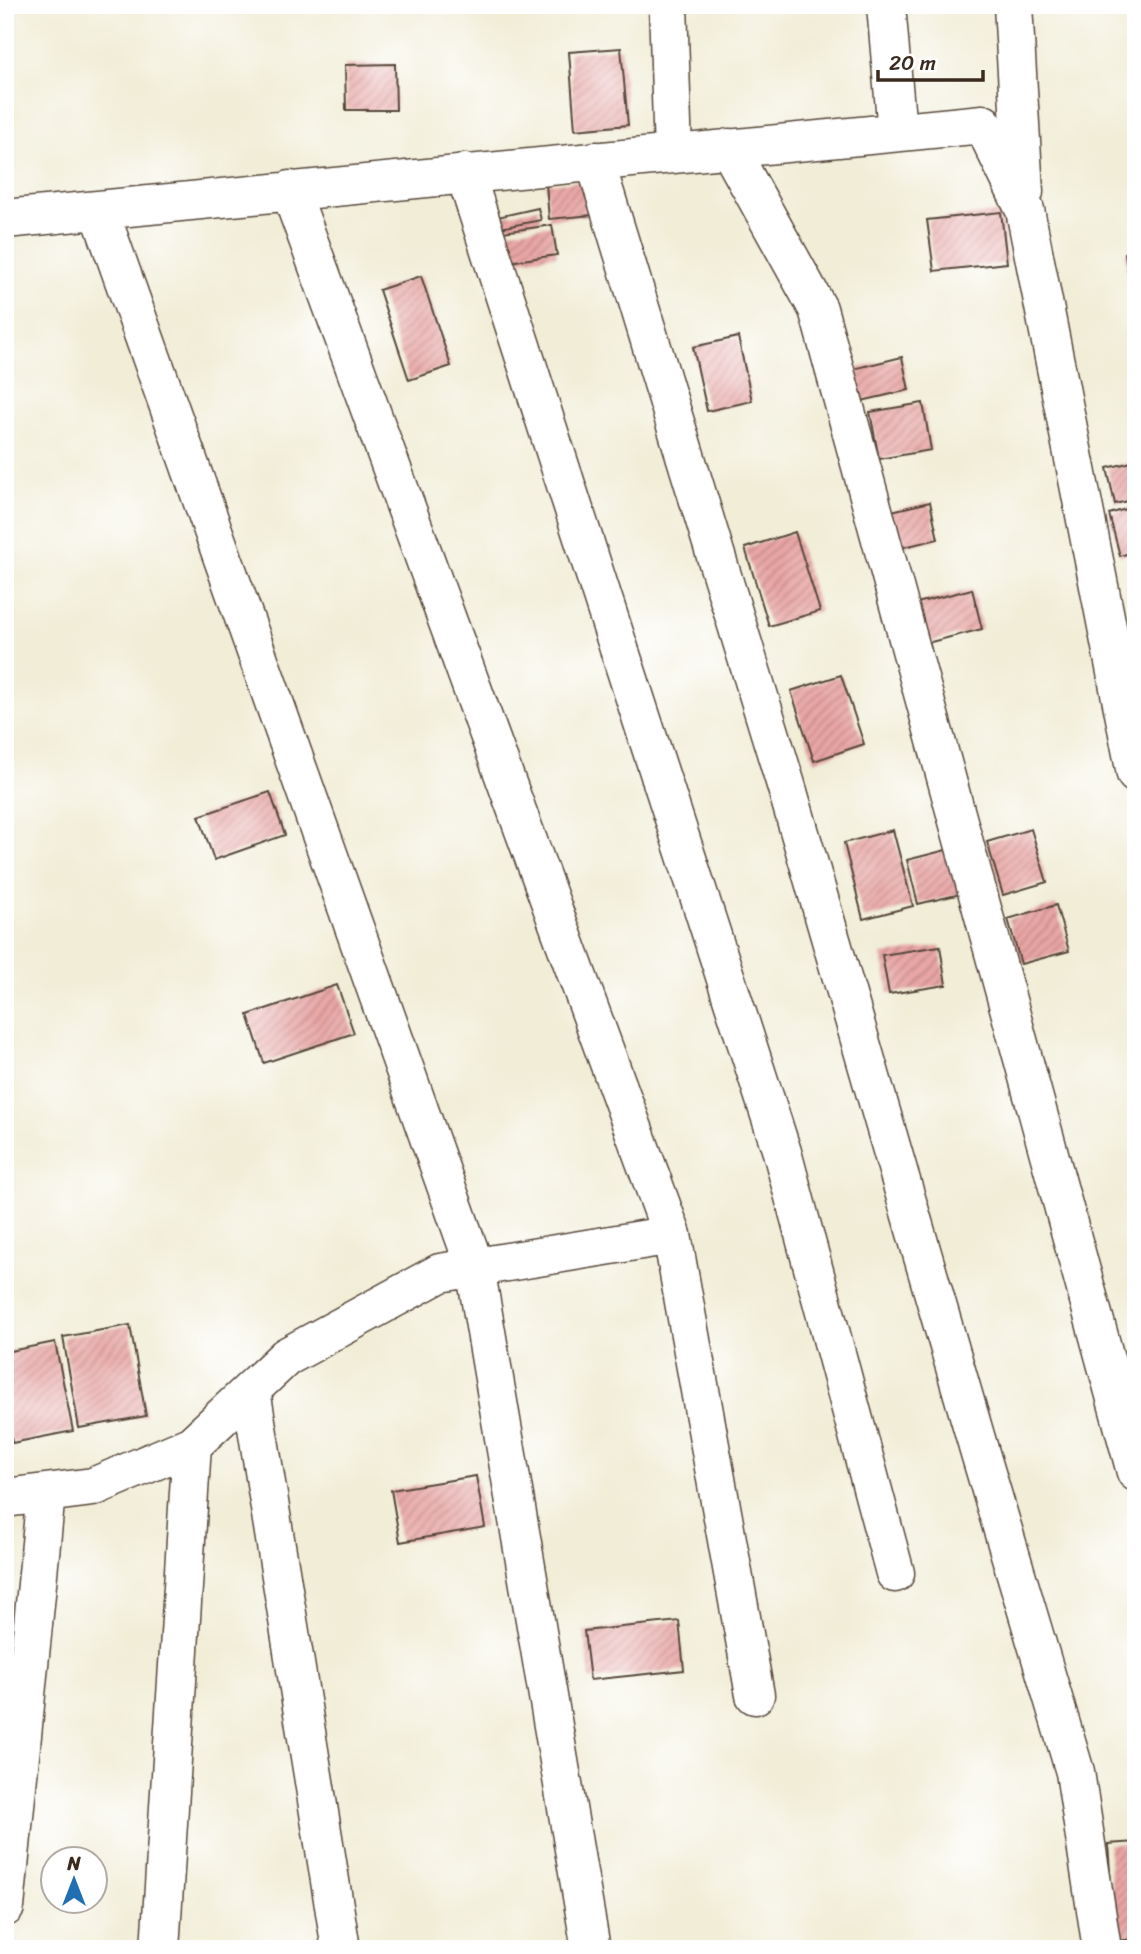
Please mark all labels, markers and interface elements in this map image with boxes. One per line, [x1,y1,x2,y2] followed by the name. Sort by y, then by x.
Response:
[878,38,984,82] scale bar
[889,44,936,82] text: 20 m
[38,1846,108,1916] north arrow
[66,1847,81,1880] text: N

